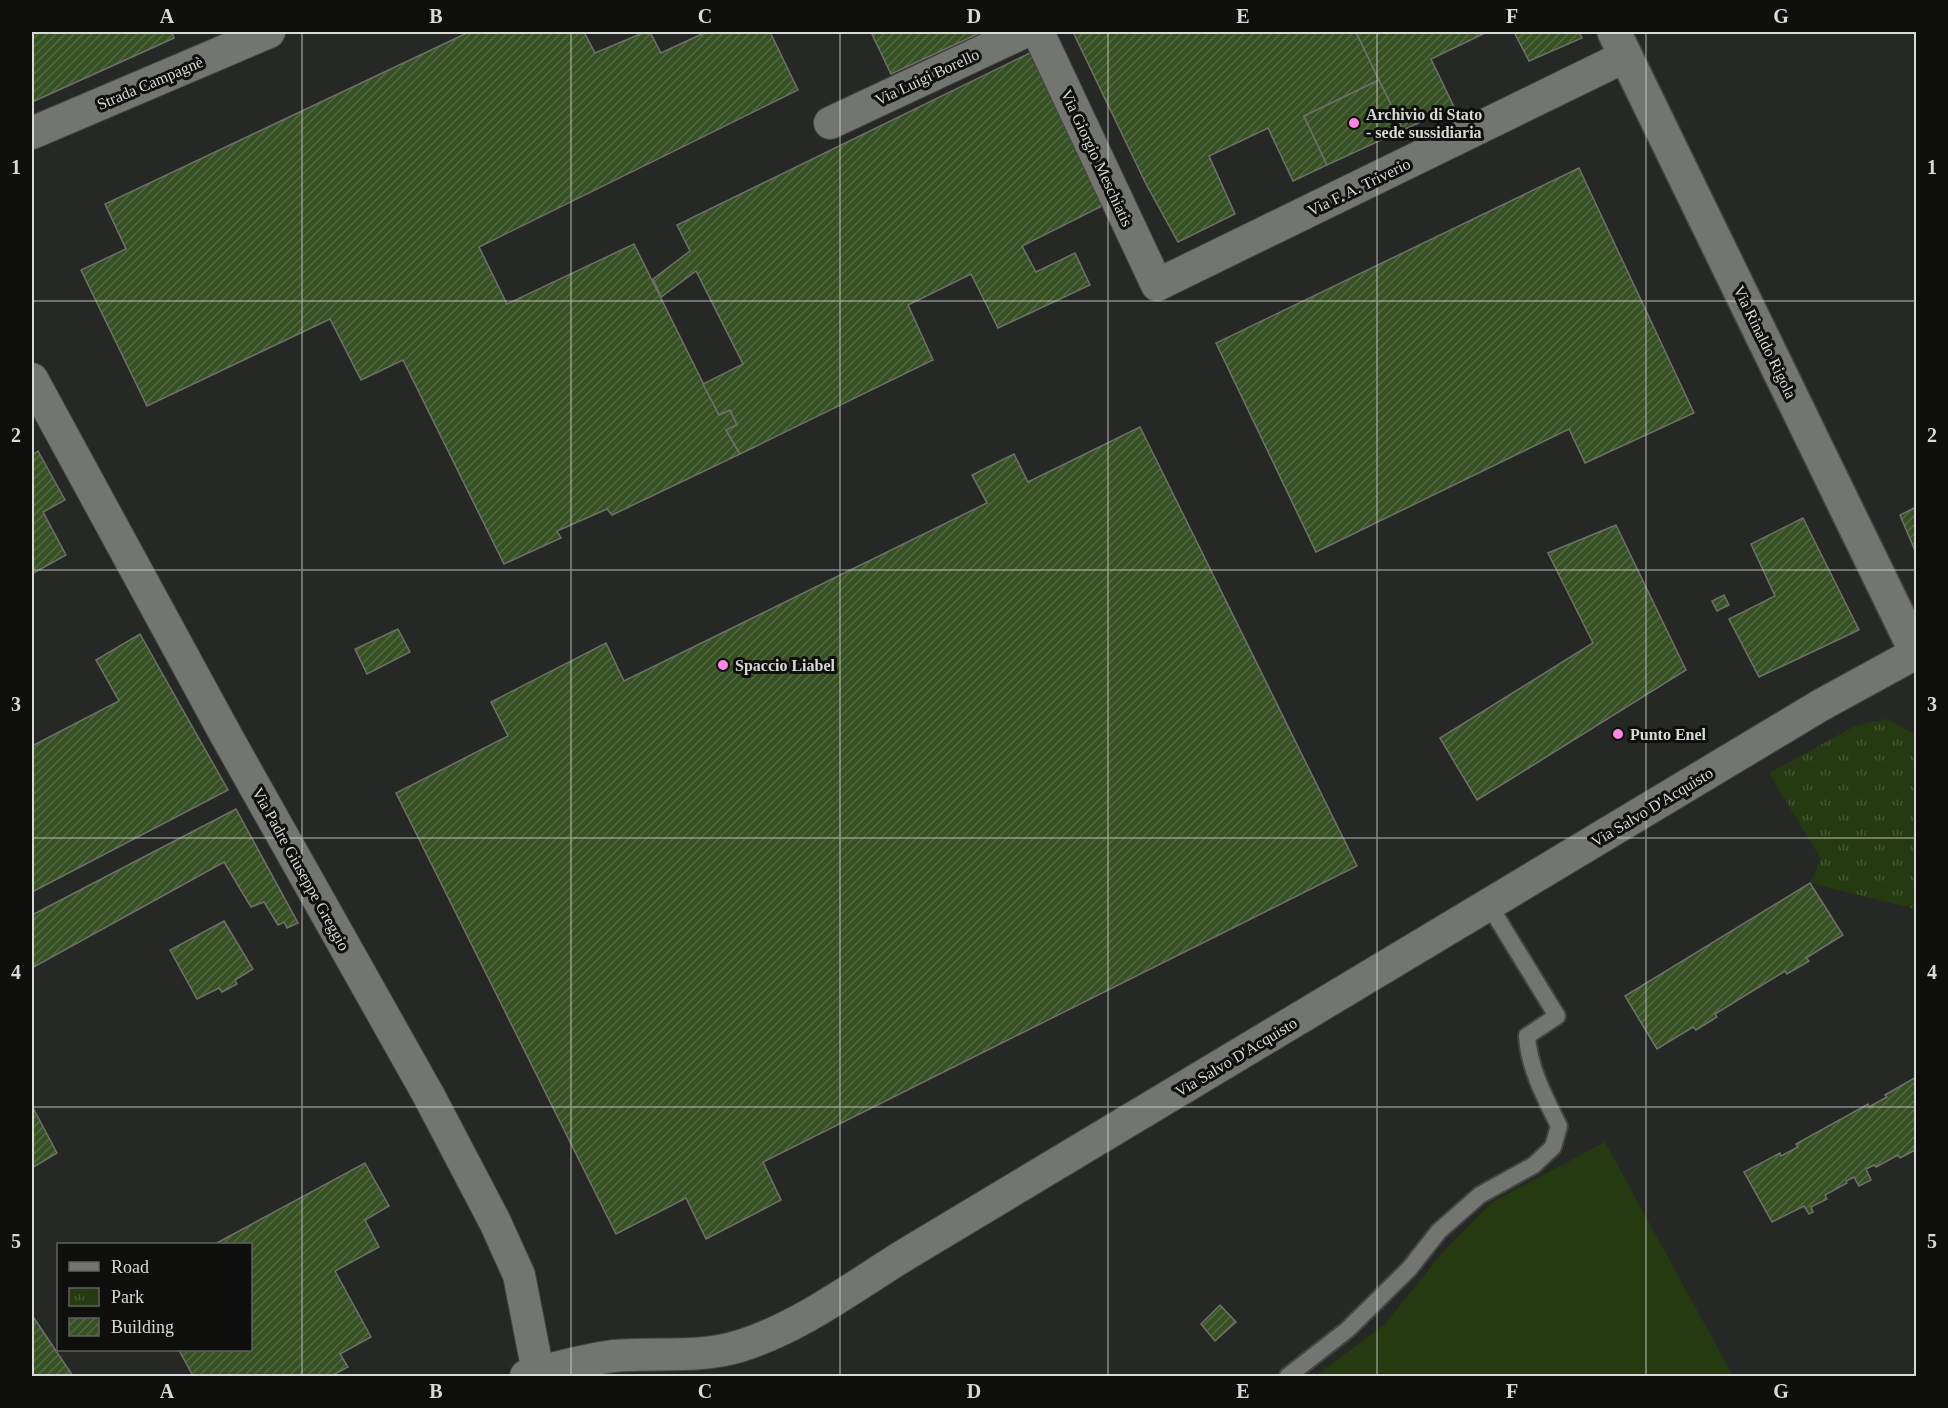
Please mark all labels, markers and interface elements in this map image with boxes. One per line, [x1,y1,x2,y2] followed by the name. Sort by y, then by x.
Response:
[160,5,175,27] text: A
[429,5,443,27] text: B
[698,5,712,27] text: C
[967,5,981,27] text: D
[1236,5,1250,27] text: E
[1506,5,1518,27] text: F
[1773,5,1789,27] text: G
[872,45,982,109] street label: Via Luigi Borello
[95,53,206,114] street label: Strada Campagnè
[1057,87,1136,230] street label: Via Giorgio Meschiatis
[1366,106,1482,141] place label: Archivio di Stato - sede sussidiaria
[1347,116,1361,130] marker: Archivio di Stato - sede sussidiaria
[1305,155,1413,219] street label: Via F. A. Triverio
[11,156,21,178] text: 1
[1927,156,1937,178] text: 1
[1729,283,1800,402] street label: Via Rinaldo Rigola
[11,424,21,446] text: 2
[1927,424,1937,446] text: 2
[735,657,836,675] place label: Spaccio Liabel
[716,658,730,672] marker: Spaccio Liabel
[11,693,21,715] text: 3
[1927,693,1937,715] text: 3
[1630,726,1707,743] place label: Punto Enel
[1611,727,1625,741] marker: Punto Enel
[1588,764,1716,851] street label: Via Salvo D'Acquisto
[248,785,353,954] street label: Via Padre Giuseppe Greggio
[11,961,21,983] text: 4
[1927,961,1937,983] text: 4
[1172,1014,1300,1101] street label: Via Salvo D'Acquisto
[11,1230,21,1252] text: 5
[1927,1230,1937,1252] text: 5
[57,1243,252,1351] legend
[111,1257,149,1277] text: Road
[111,1287,144,1307] text: Park
[111,1317,174,1337] text: Building
[160,1380,175,1402] text: A
[429,1380,443,1402] text: B
[698,1380,712,1402] text: C
[967,1380,981,1402] text: D
[1236,1380,1250,1402] text: E
[1506,1380,1518,1402] text: F
[1773,1380,1789,1402] text: G

